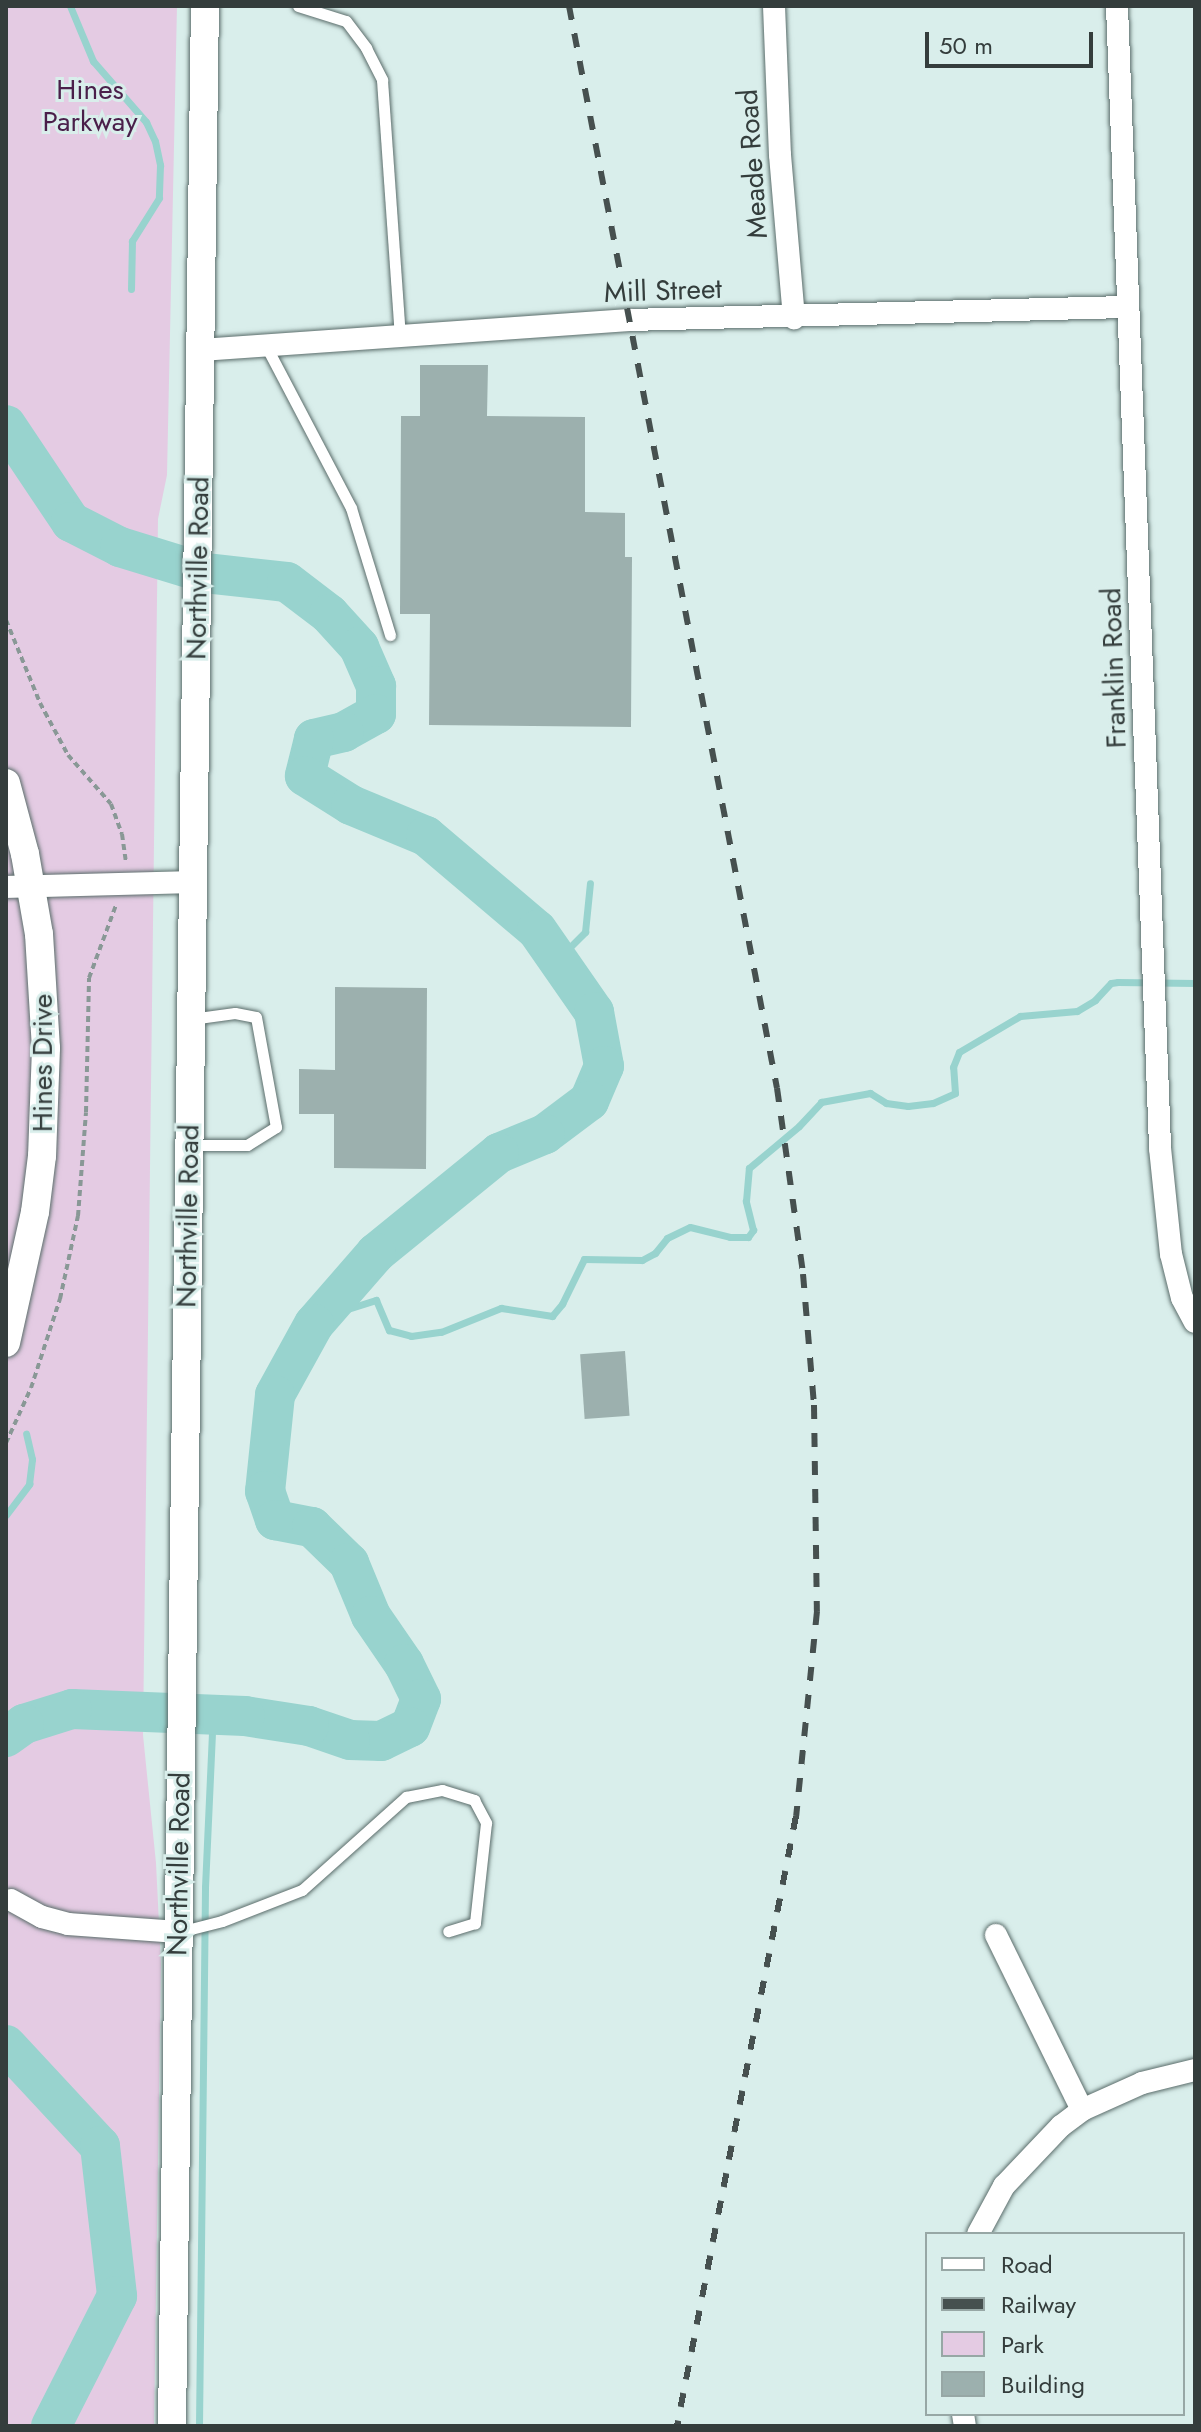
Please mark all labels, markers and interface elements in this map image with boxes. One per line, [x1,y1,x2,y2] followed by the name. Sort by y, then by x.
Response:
[929,16,1097,66] scale bar
[939,28,993,63] text: 50 m
[42,73,138,139] park label: Hines Parkway
[731,88,775,240] street label: Meade Road
[603,272,723,310] street label: Mill Street
[180,476,216,660] street label: Northville Road
[1094,587,1134,749] street label: Franklin Road
[26,994,60,1132] street label: Hines Drive
[170,1124,206,1308] street label: Northville Road
[161,1772,197,1956] street label: Northville Road
[925,2232,1185,2416] legend
[1001,2247,1053,2282] text: Road
[1001,2287,1076,2322] text: Railway
[1001,2327,1044,2362] text: Park
[1001,2367,1085,2402] text: Building

